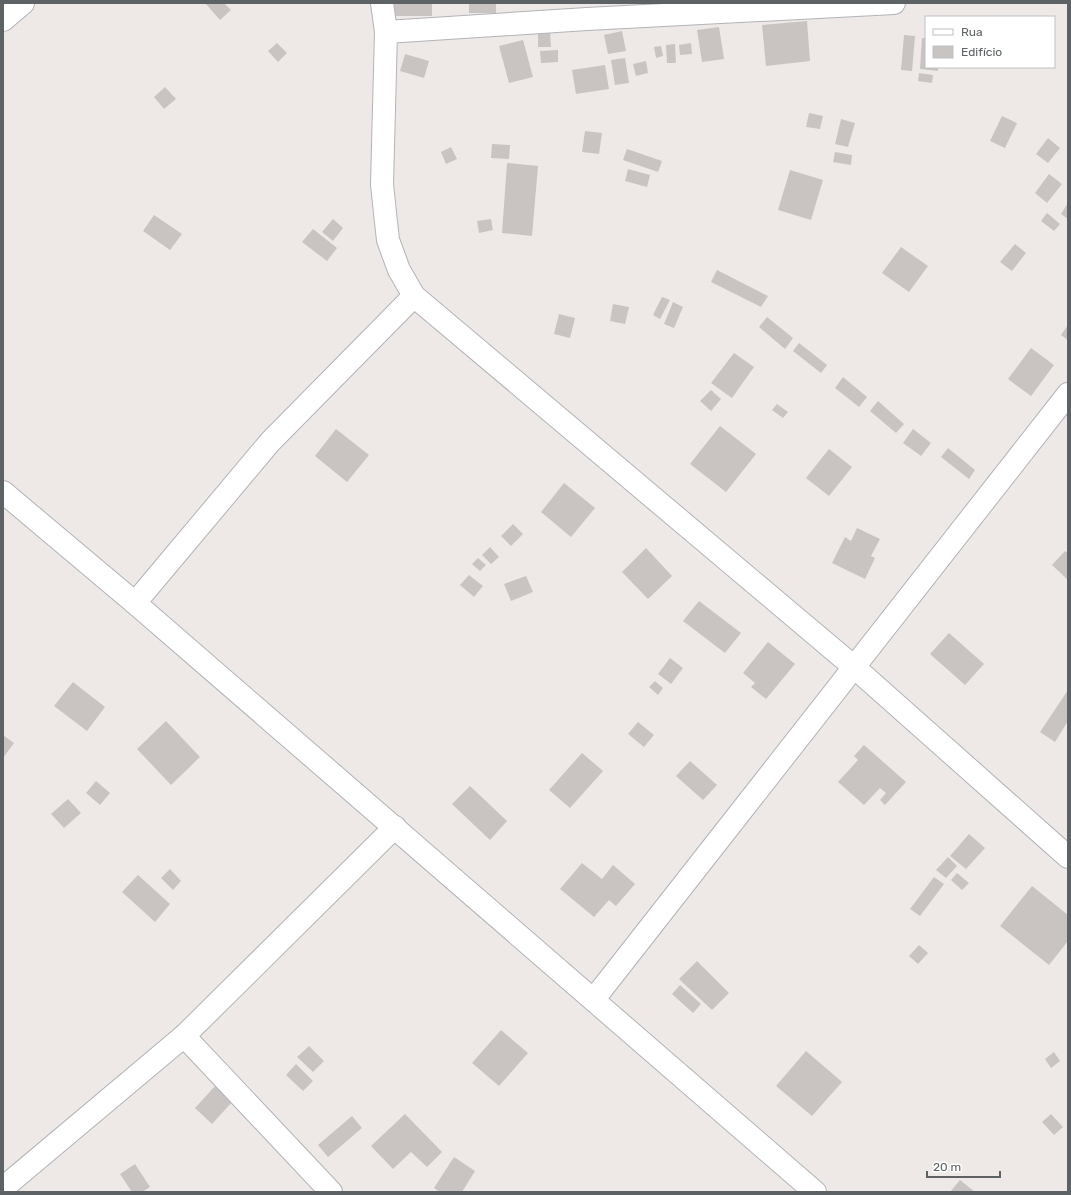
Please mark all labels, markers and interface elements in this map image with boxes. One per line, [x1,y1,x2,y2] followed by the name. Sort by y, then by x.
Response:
[925,16,1055,68] legend
[961,25,983,39] text: Rua
[961,45,1002,59] text: Edifício
[927,1153,1000,1179] scale bar
[933,1160,961,1174] text: 20 m

